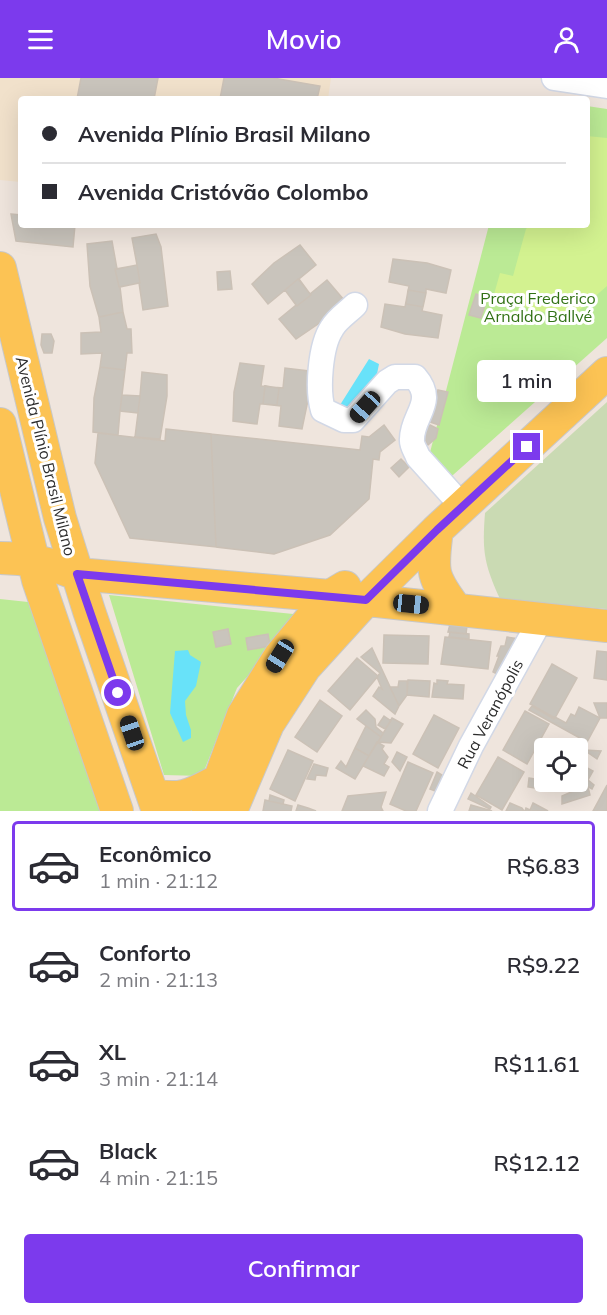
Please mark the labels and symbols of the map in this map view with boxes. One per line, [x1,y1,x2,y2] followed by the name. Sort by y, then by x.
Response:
[480,288,596,326] park label: Praça Frederico Arnaldo Ballvé
[12,354,80,558] street label: Avenida Plínio Brasil Milano
[478,360,576,402] callout: 1 min
[346,388,384,426] car
[513,433,540,460] route end
[392,593,430,615] car
[263,636,297,676] car
[453,656,527,772] street label: Rua Veranópolis
[104,679,131,706] route start
[118,713,146,753] car

